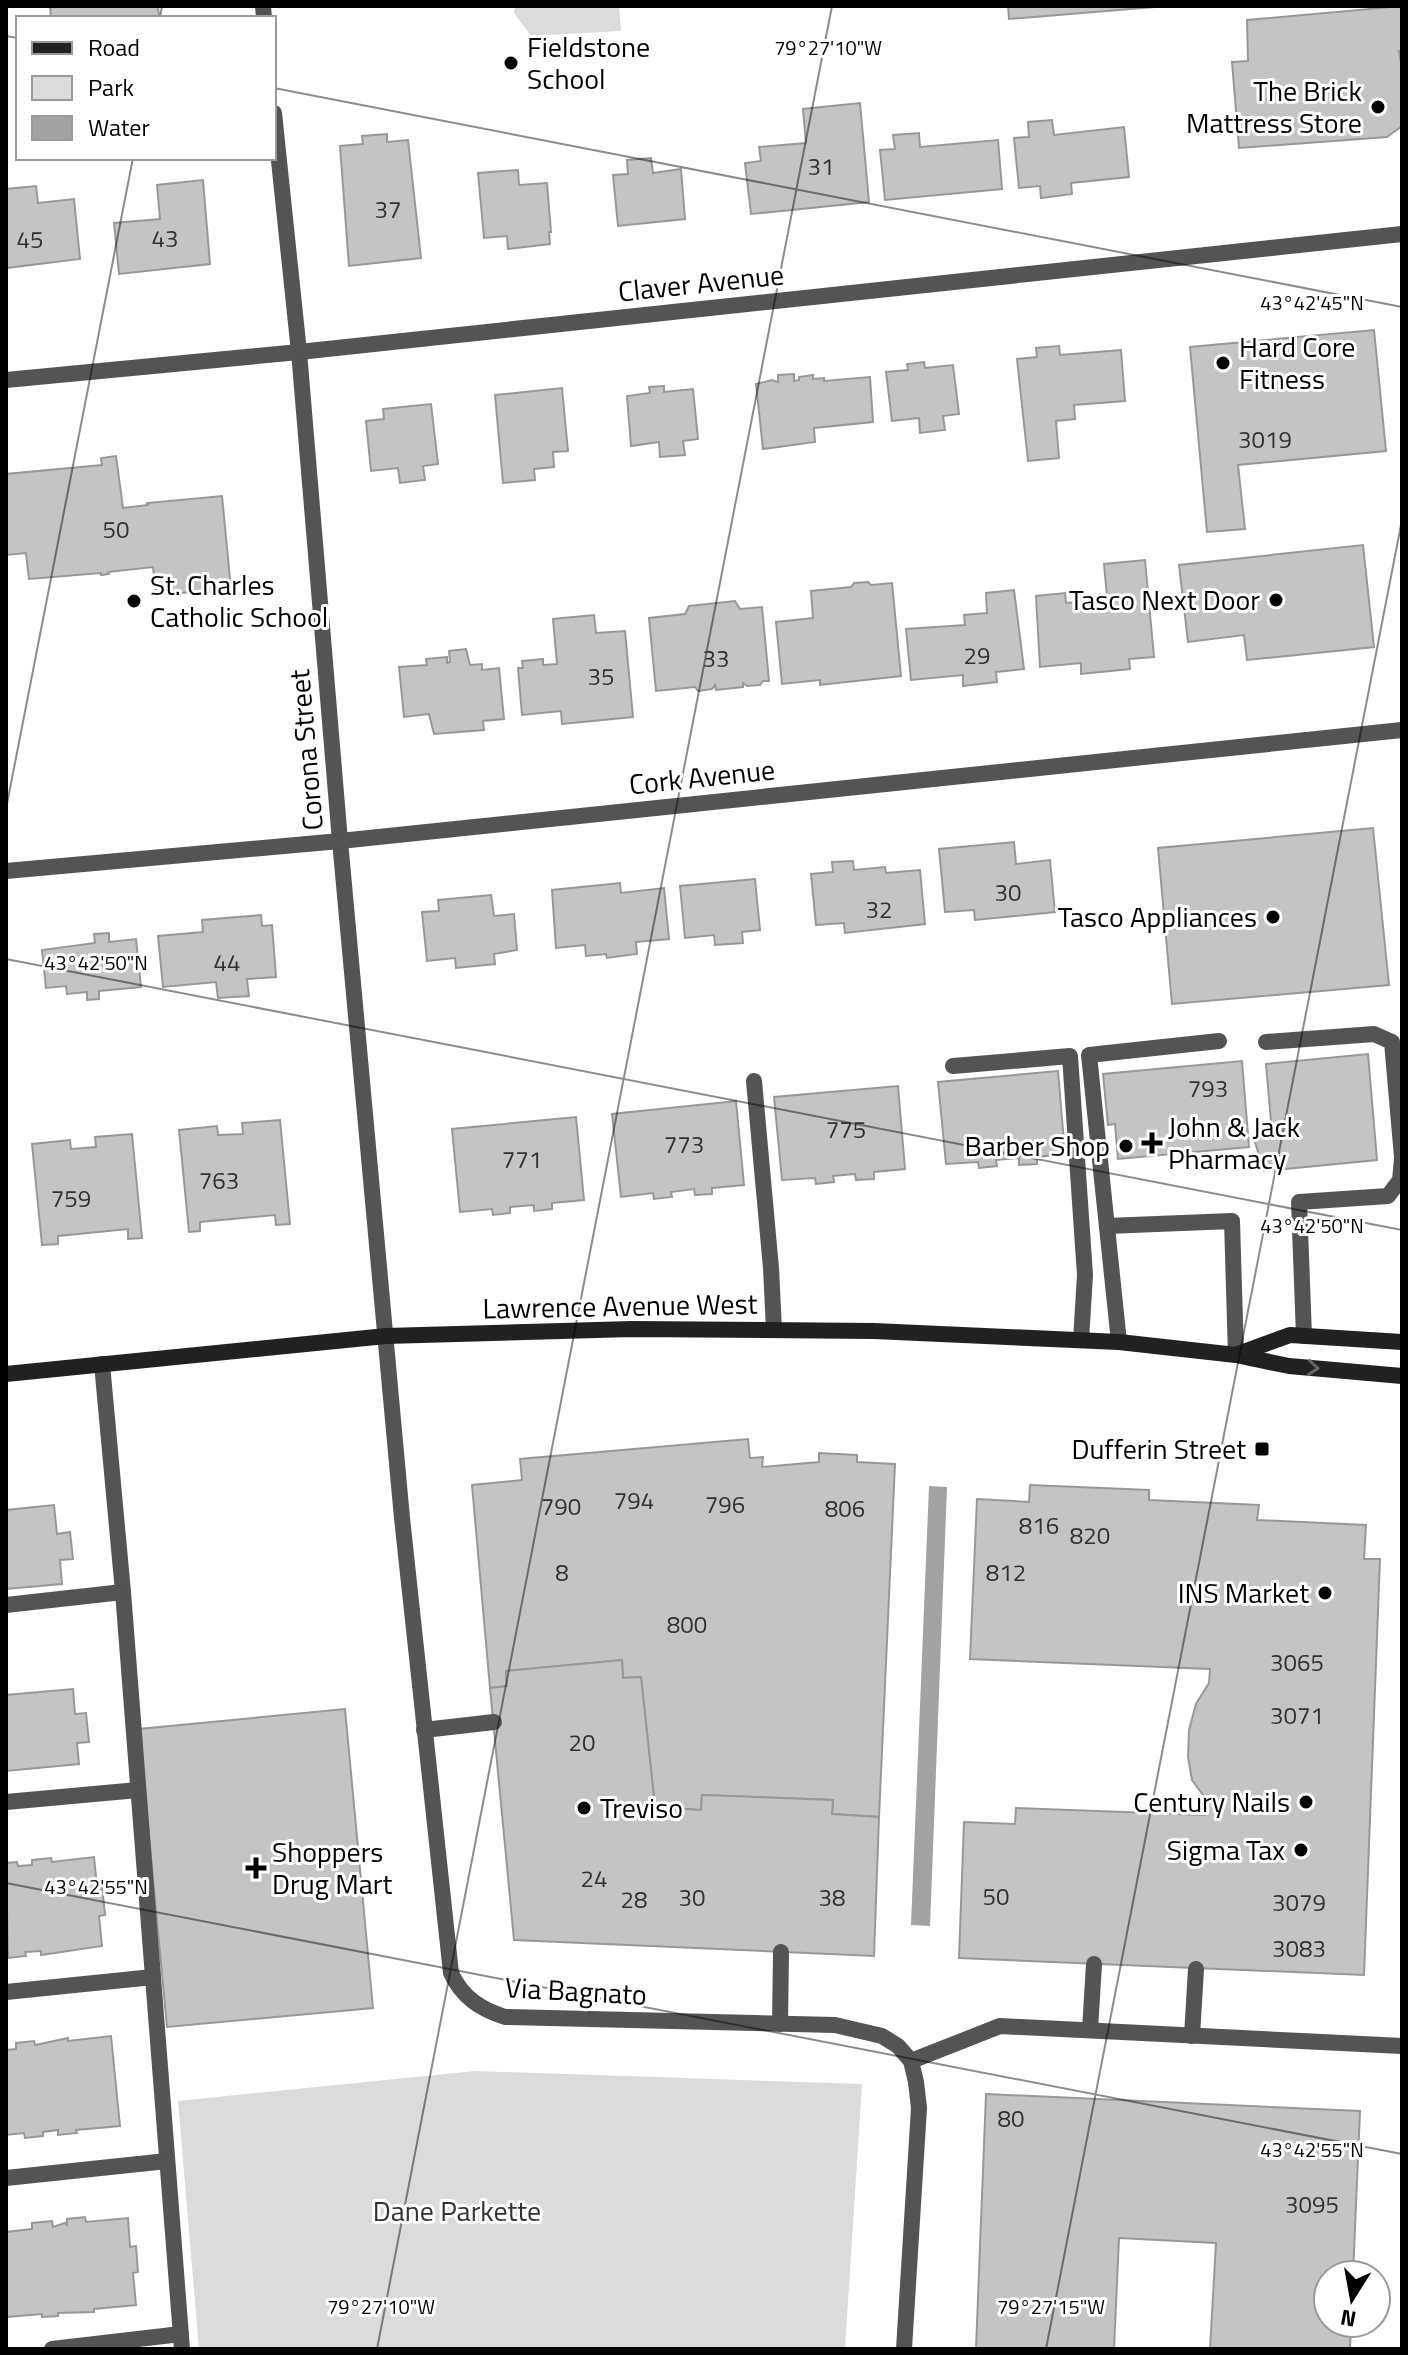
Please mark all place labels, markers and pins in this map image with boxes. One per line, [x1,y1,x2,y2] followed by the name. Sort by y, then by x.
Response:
[527,25,650,100] place label: Fieldstone School
[502,54,520,72] marker: Fieldstone School
[1186,69,1362,144] place label: The Brick Mattress Store
[1369,98,1387,116] marker: The Brick Mattress Store
[1239,325,1356,400] place label: Hard Core Fitness
[1214,354,1232,372] marker: Hard Core Fitness
[150,563,328,638] place label: St. Charles Catholic School
[1069,578,1260,621] place label: Tasco Next Door
[1267,591,1285,609] marker: Tasco Next Door
[125,592,143,610] marker: St. Charles Catholic School
[1058,895,1257,938] place label: Tasco Appliances
[1264,908,1282,926] marker: Tasco Appliances
[1168,1105,1300,1180] place label: John & Jack Pharmacy
[965,1124,1110,1167] place label: Barber Shop
[1143,1134,1161,1152] marker: John & Jack Pharmacy
[1117,1137,1135,1155] marker: Barber Shop
[1071,1427,1246,1470] place label: Dufferin Street
[1253,1440,1271,1458] marker: Dufferin Street
[1178,1571,1309,1614] place label: INS Market
[1316,1584,1334,1602] marker: INS Market
[1133,1780,1290,1823] place label: Century Nails
[600,1786,683,1829] place label: Treviso
[1297,1793,1315,1811] marker: Century Nails
[575,1799,593,1817] marker: Treviso
[1167,1828,1285,1871] place label: Sigma Tax
[272,1830,392,1905] place label: Shoppers Drug Mart
[1292,1841,1310,1859] marker: Sigma Tax
[247,1859,265,1877] marker: Shoppers Drug Mart

